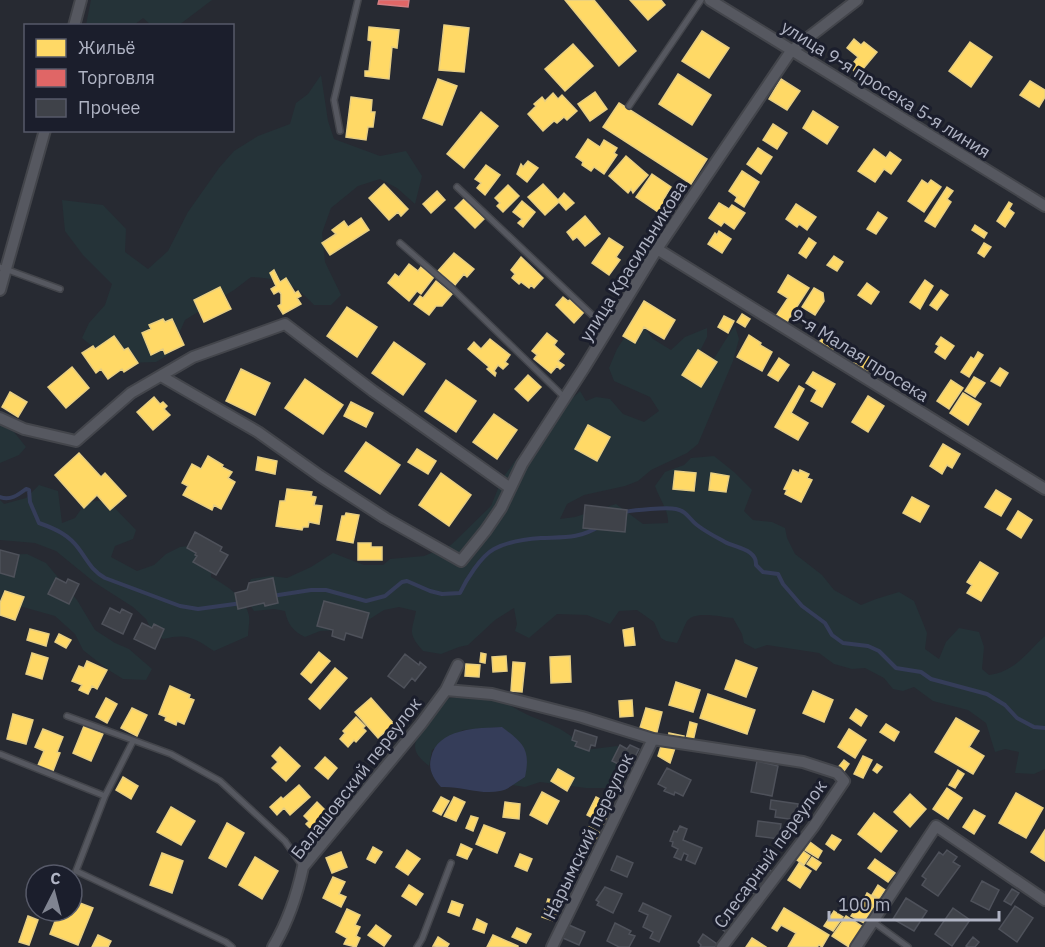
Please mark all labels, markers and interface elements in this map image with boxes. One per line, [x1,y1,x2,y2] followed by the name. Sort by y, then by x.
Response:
[777,15,995,163] street label: улица 9-я просека 5-я линия
[24,24,234,132] legend
[78,36,136,59] text: Жильё
[78,66,155,89] text: Торговля
[78,96,141,119] text: Прочее
[574,176,692,346] street label: улица Красильникова
[787,303,934,407] street label: 9-я Малая просека
[286,692,426,864] street label: Балашовский переулок
[538,749,638,923] street label: Нарымский переулок
[708,775,832,933] street label: Слесарный переулок
[24,863,84,923] north arrow
[49,868,62,889] text: С
[829,884,998,922] scale bar
[838,893,890,916] text: 100 m

